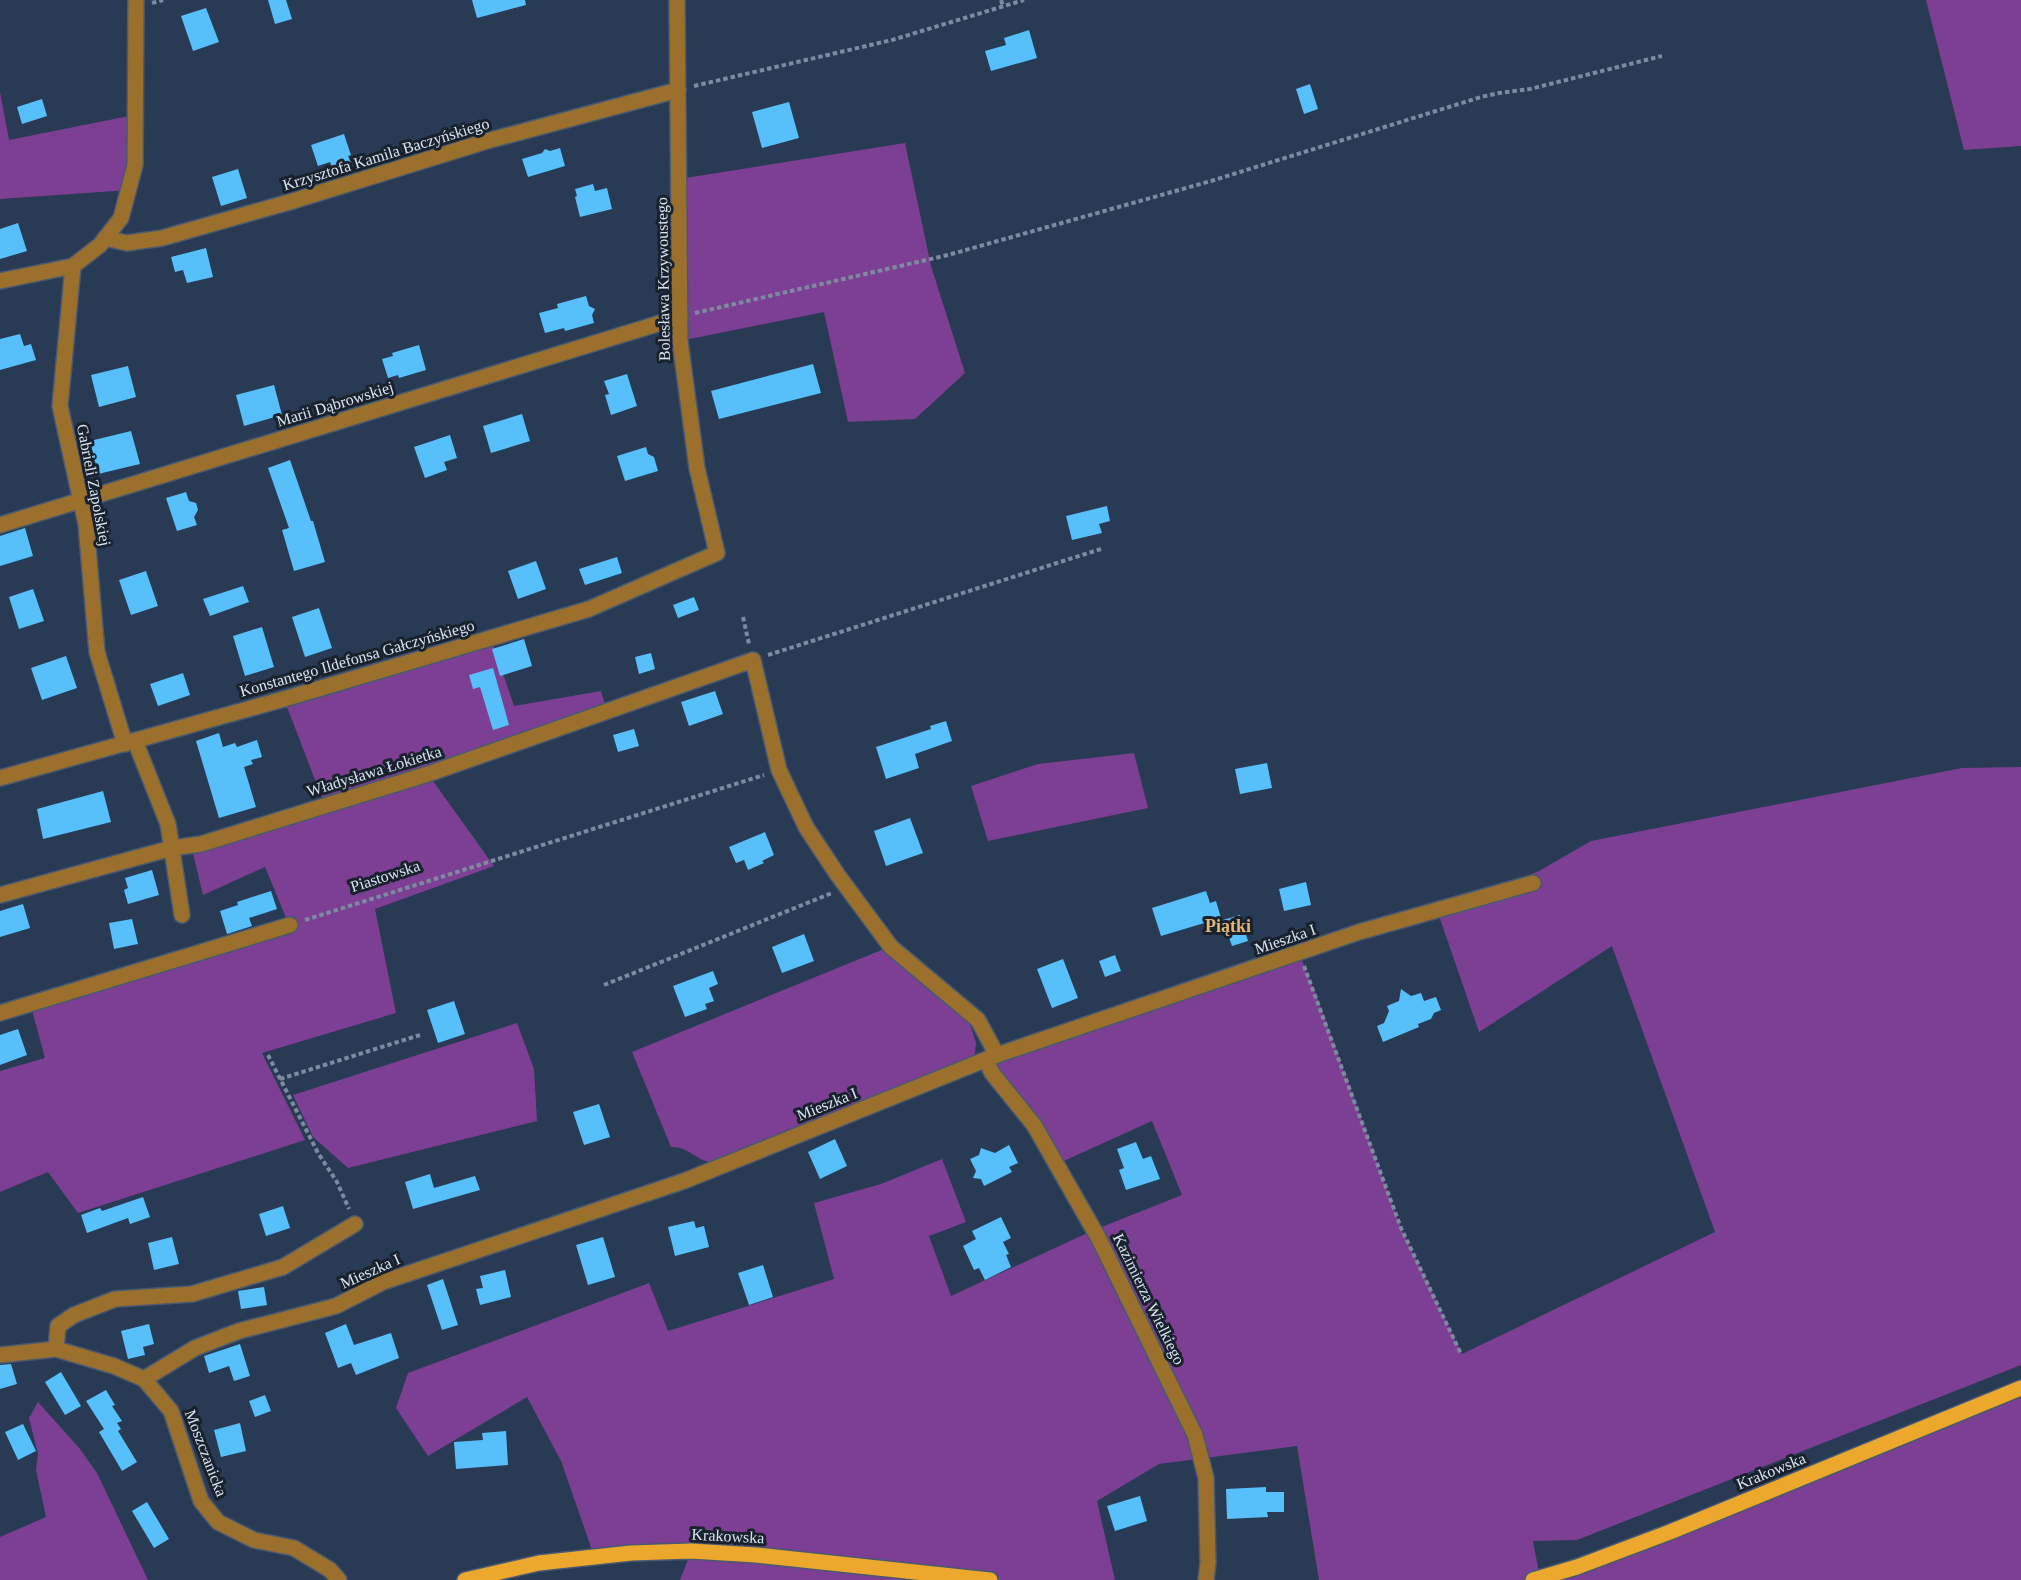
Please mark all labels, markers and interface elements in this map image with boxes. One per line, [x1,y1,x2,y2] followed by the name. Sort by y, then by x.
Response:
[281,114,492,195] street label: Krzysztofa Kamila Baczyńskiego
[653,197,674,361] street label: Bolesława Krzywoustego
[275,378,396,431] street label: Marii Dąbrowskiej
[73,423,114,548] street label: Gabrieli Zapolskiej
[238,616,477,701] street label: Konstantego Ildefonsa Gałczyńskiego
[305,742,444,801] street label: Władysława Łokietka
[348,857,422,895] street label: Piastowska
[1205,916,1251,936] district label: Piątki
[1252,921,1318,957] street label: Mieszka I
[794,1084,860,1124] street label: Mieszka I
[1109,1231,1188,1368] street label: Kazimierza Wielkiego
[338,1250,402,1292] street label: Mieszka I
[182,1407,230,1499] street label: Moszczanicka
[1734,1449,1808,1493] street label: Krakowska
[691,1526,765,1546] street label: Krakowska

